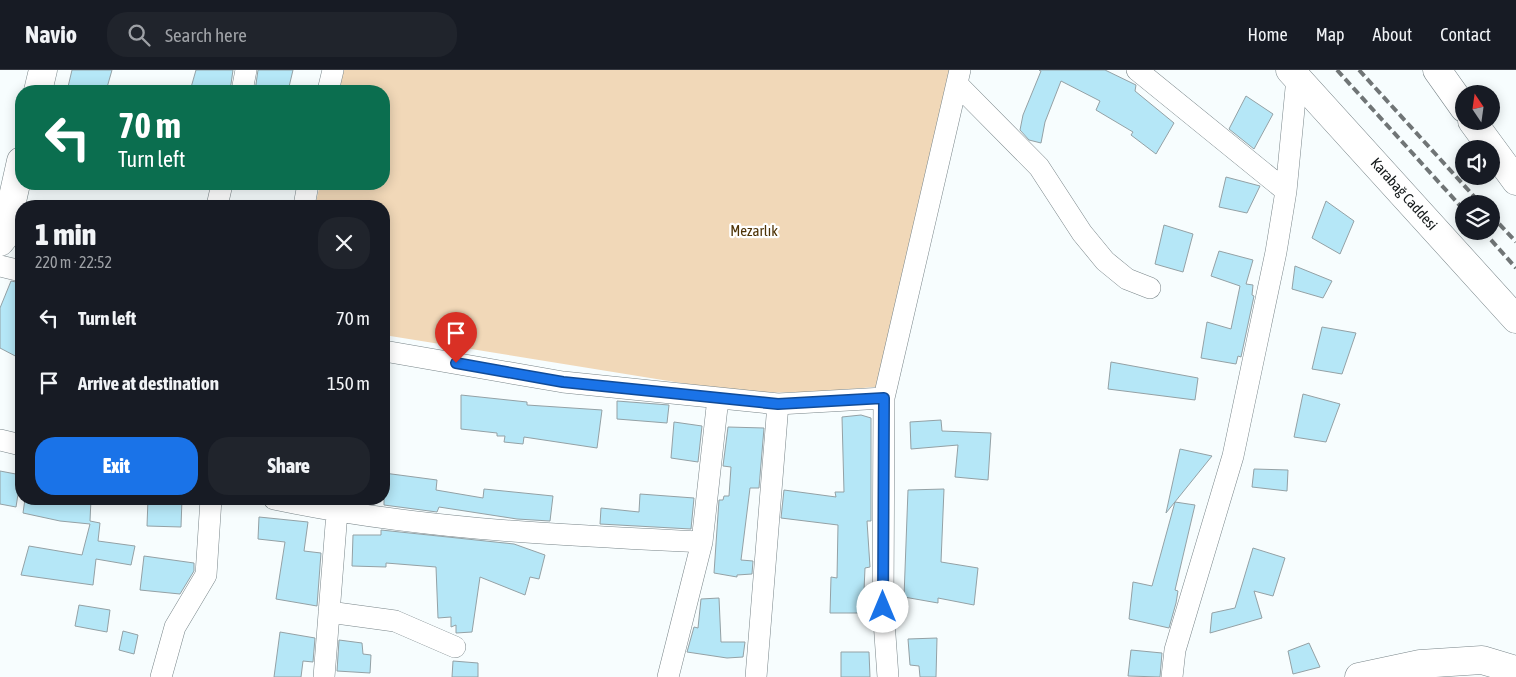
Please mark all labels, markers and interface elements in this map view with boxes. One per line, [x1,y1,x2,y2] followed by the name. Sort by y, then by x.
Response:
[107,12,457,57] search box
[25,21,77,48] text: Navio
[125,21,153,49] icon: search
[165,24,247,46] text: Search here
[1248,24,1288,45] text: Home
[1316,24,1345,45] text: Map
[1373,24,1412,45] text: About
[1440,24,1491,45] text: Contact
[1455,85,1500,130] north arrow
[1455,85,1500,240] map controls
[35,105,100,170] icon: left
[118,105,181,145] text: 70 m
[1455,140,1500,185] button: sound
[118,146,185,172] text: Turn left
[1368,154,1441,233] street label: Karabağ Caddesi
[1455,195,1500,240] button: layers
[35,217,96,251] text: 1 min
[318,217,370,269] button: close
[730,222,778,239] park label: Mezarlık
[35,253,112,271] text: 220 m · 22:52
[35,304,63,332] icon: left
[78,307,136,329] text: Turn left
[336,307,370,329] text: 70 m
[435,312,477,363] pin
[442,319,470,347] icon: arrive
[35,369,63,397] icon: arrive
[78,372,219,394] text: Arrive at destination
[327,372,370,394] text: 150 m
[35,437,198,495] button: Exit
[208,437,370,495] button: Share
[856,580,908,632] position arrow

